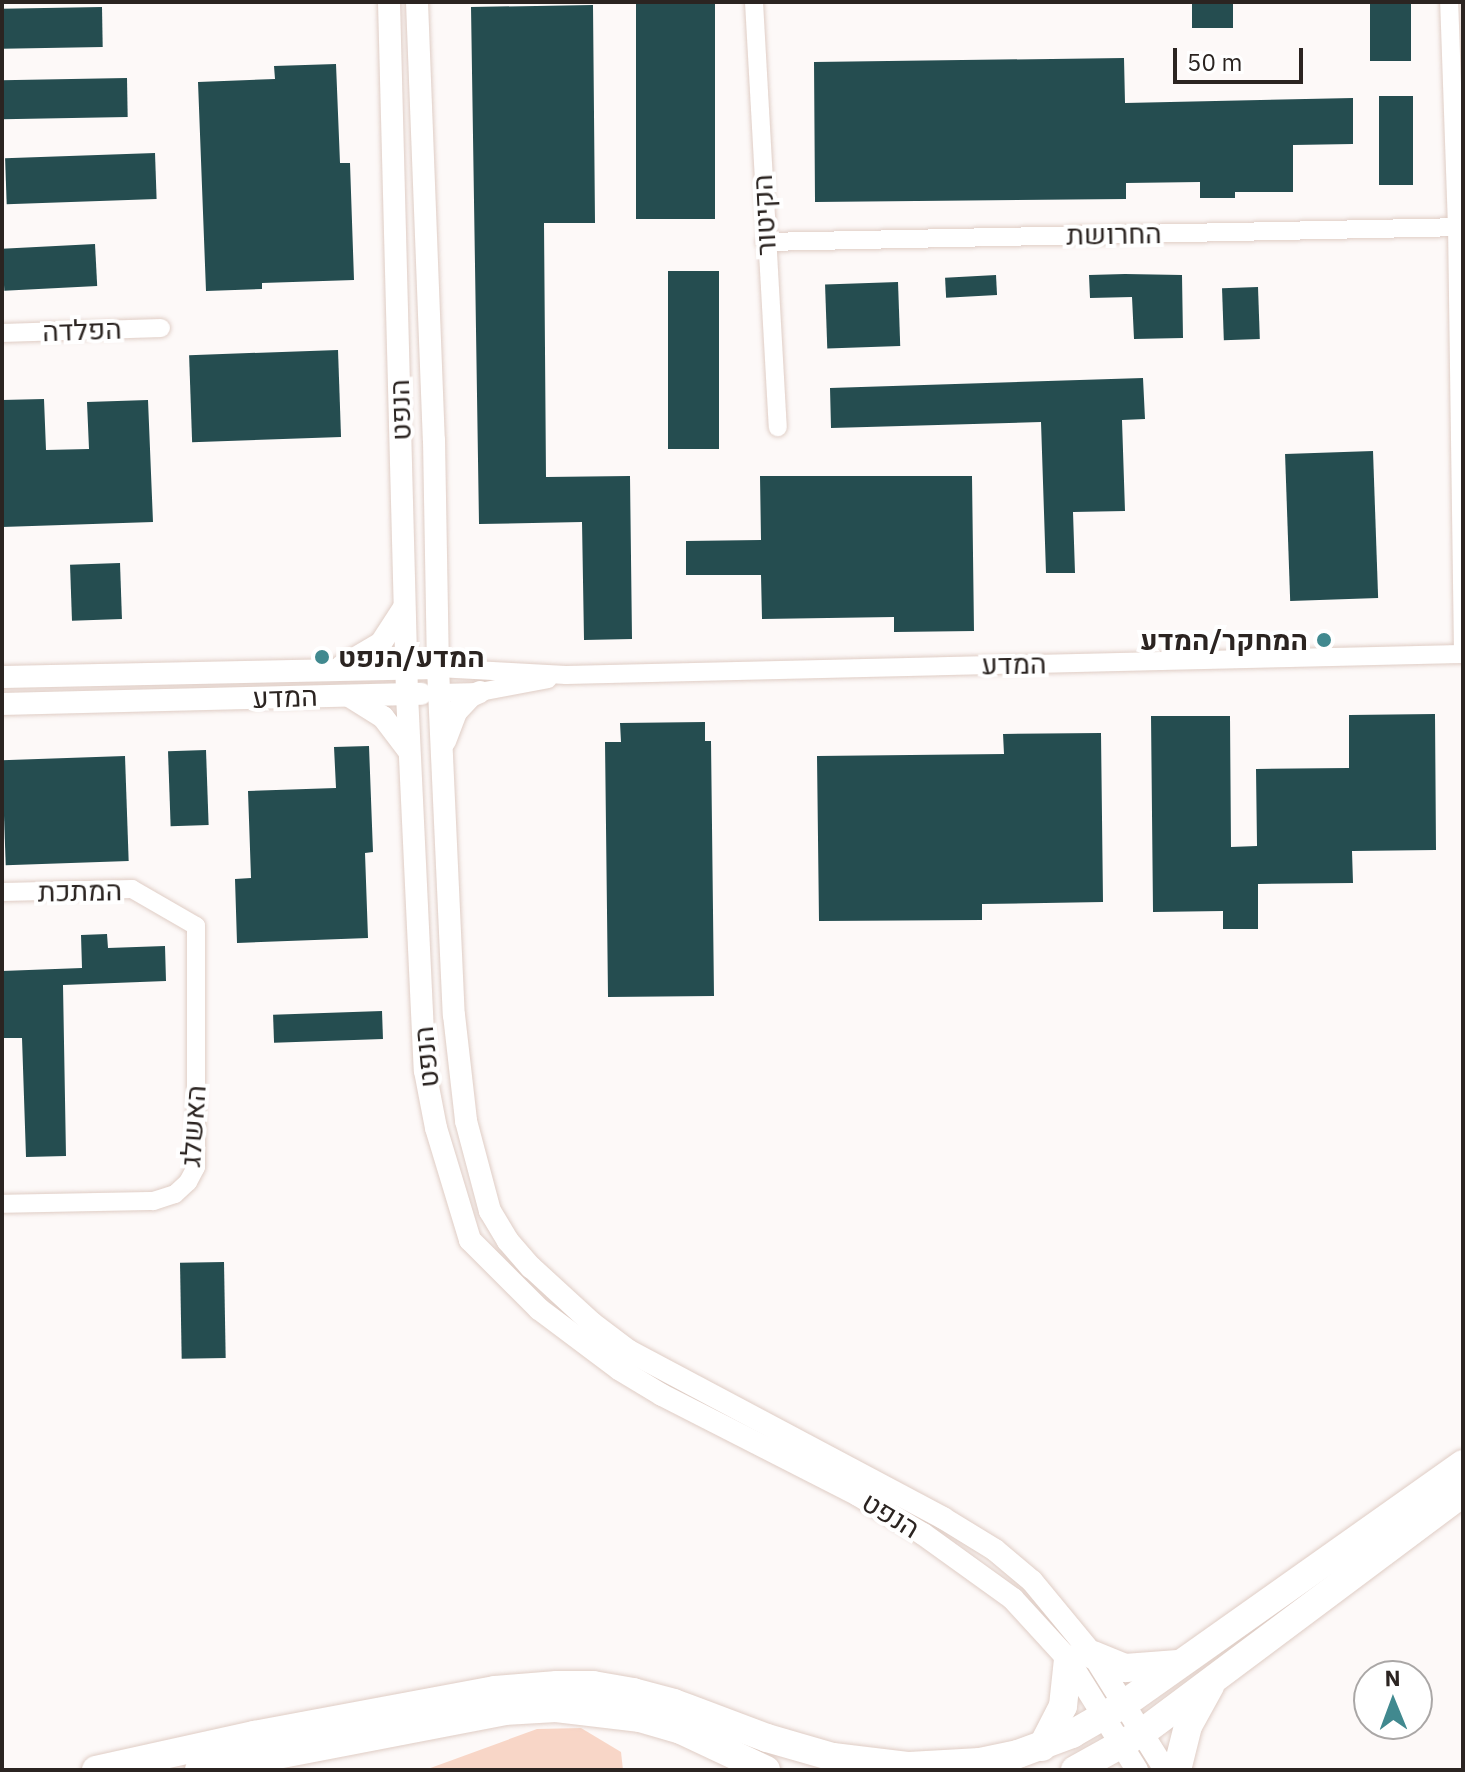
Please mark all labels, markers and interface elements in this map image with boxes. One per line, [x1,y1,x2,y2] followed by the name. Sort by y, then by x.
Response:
[1177,32,1307,82] scale bar
[1187,46,1242,78] text: 50 m
[745,173,783,257] street label: הקיטור
[1066,216,1162,252] street label: החרושת
[42,312,122,348] street label: הפלדה
[382,379,418,441] street label: הנפט
[1140,623,1308,657] place label: המחקר/המדע
[1315,631,1333,649] marker: המחקר/המדע
[338,640,485,674] place label: המדע/הנפט
[981,647,1047,681] street label: המדע
[313,648,331,666] marker: המדע/הנפט
[252,679,318,715] street label: המדע
[38,873,122,909] street label: המתכת
[406,1025,446,1089] street label: הנפט
[173,1084,213,1168] street label: האשלג
[856,1485,926,1545] street label: הנפט
[1353,1660,1433,1740] north arrow
[1384,1663,1401,1692] text: N

